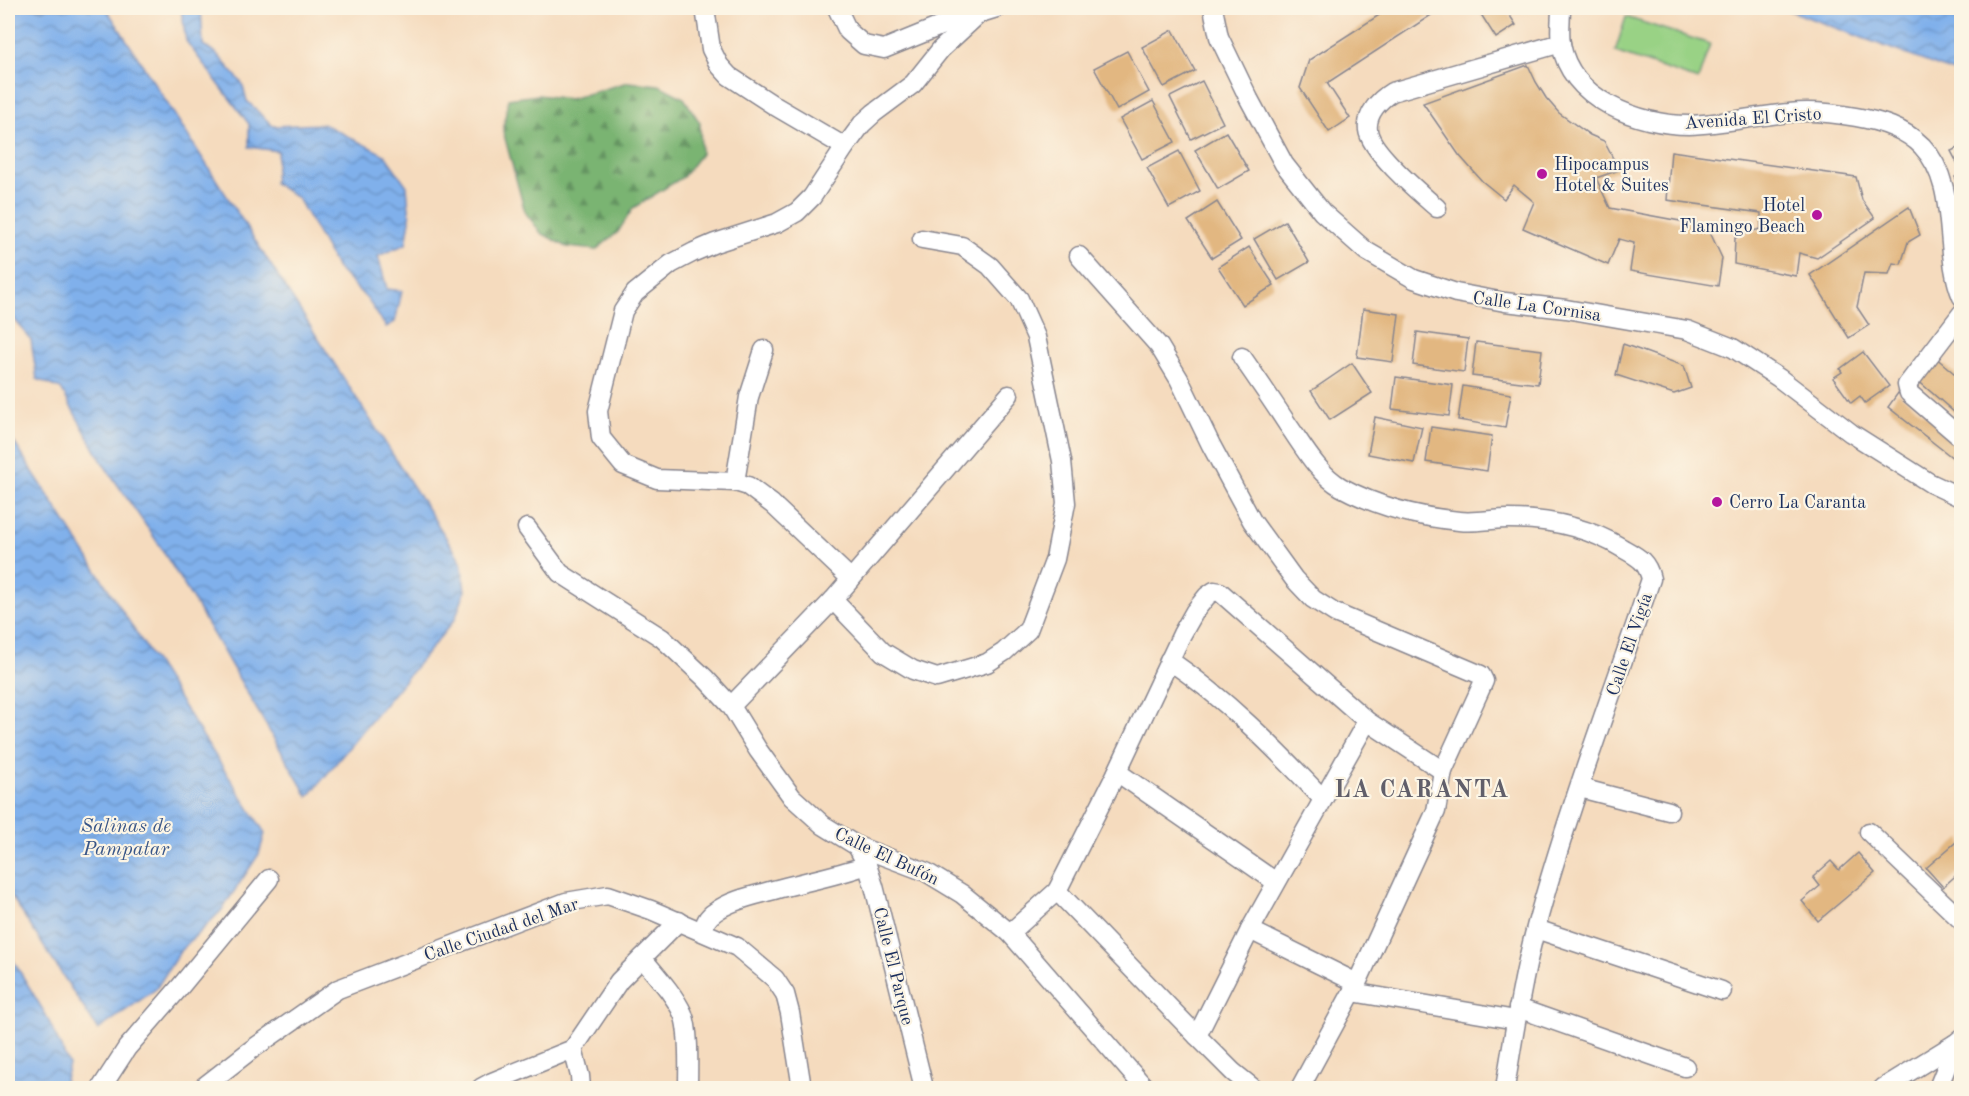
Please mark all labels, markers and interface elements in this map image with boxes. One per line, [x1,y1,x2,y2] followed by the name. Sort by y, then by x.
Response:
[1684,105,1822,133] street label: Avenida El Cristo
[1554,156,1669,195] place label: Hipocampus Hotel & Suites
[1535,167,1549,181] marker: Hipocampus Hotel & Suites
[1679,197,1805,236] place label: Hotel Flamingo Beach
[1810,208,1824,222] marker: Hotel Flamingo Beach
[1471,289,1602,325] street label: Calle La Cornisa
[1729,494,1866,512] place label: Cerro La Caranta
[1710,495,1724,509] marker: Cerro La Caranta
[1604,590,1656,698] street label: Calle El Vigía
[1334,779,1510,803] district label: LA CARANTA
[81,817,171,860] water label: Salinas de Pampatar
[832,825,942,889] street label: Calle El Bufón
[422,895,582,965] street label: Calle Ciudad del Mar
[870,905,916,1027] street label: Calle El Parque

